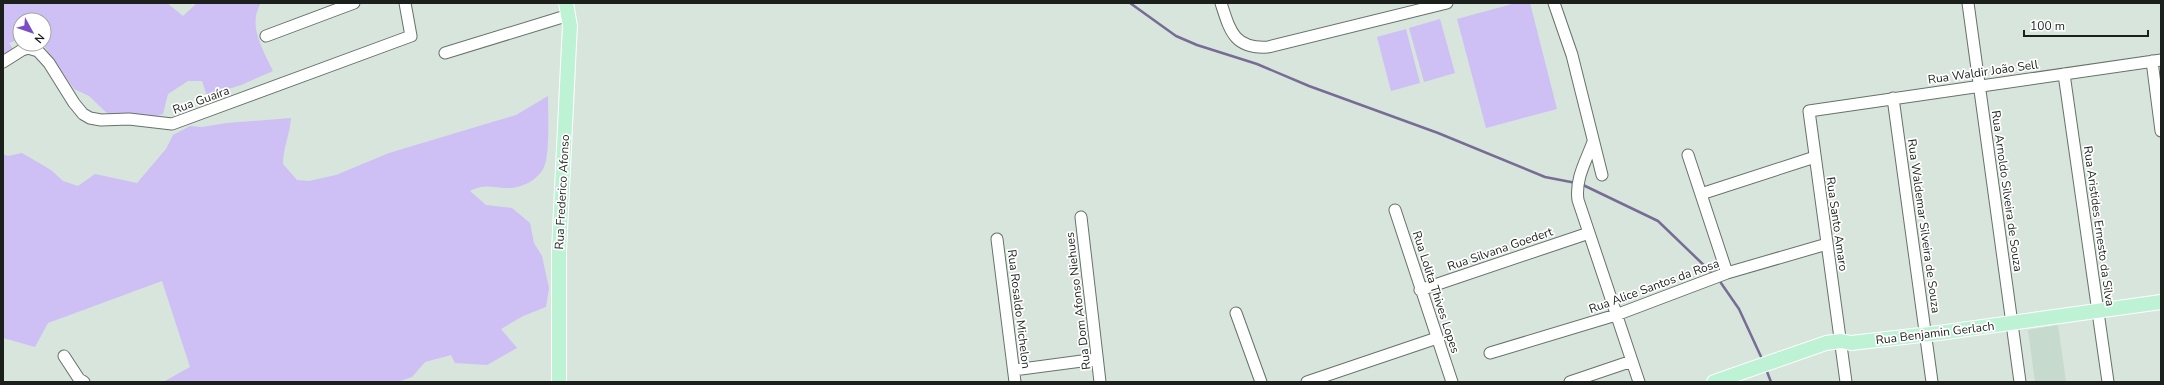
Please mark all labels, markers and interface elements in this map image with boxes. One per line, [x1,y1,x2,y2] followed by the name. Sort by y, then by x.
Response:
[12,12,52,52] north arrow
[2024,12,2148,38] scale bar
[2030,18,2065,34] text: 100 m
[31,30,48,46] text: N
[1927,56,2040,88] street label: Rua Waldir João Sell
[170,82,232,118] street label: Rua Guaíra
[1988,109,2026,273] street label: Rua Arnoldo Silveira de Souza
[551,134,573,250] street label: Rua Frederico Afonso
[1904,138,1944,314] street label: Rua Waldemar Silveira de Souza
[2080,145,2118,307] street label: Rua Aristides Ernesto da Silva
[1822,176,1852,272] street label: Rua Santo Amaro
[1445,223,1556,275] street label: Rua Silvana Goedert
[1409,229,1463,355] street label: Rua Lolita Thives Lopes
[1062,231,1094,371] street label: Rua Dom Afonso Niehues
[1004,249,1034,369] street label: Rua Rosaldo Michelon
[1587,255,1721,317] street label: Rua Alice Santos da Rosa
[1875,318,1995,348] street label: Rua Benjamin Gerlach

